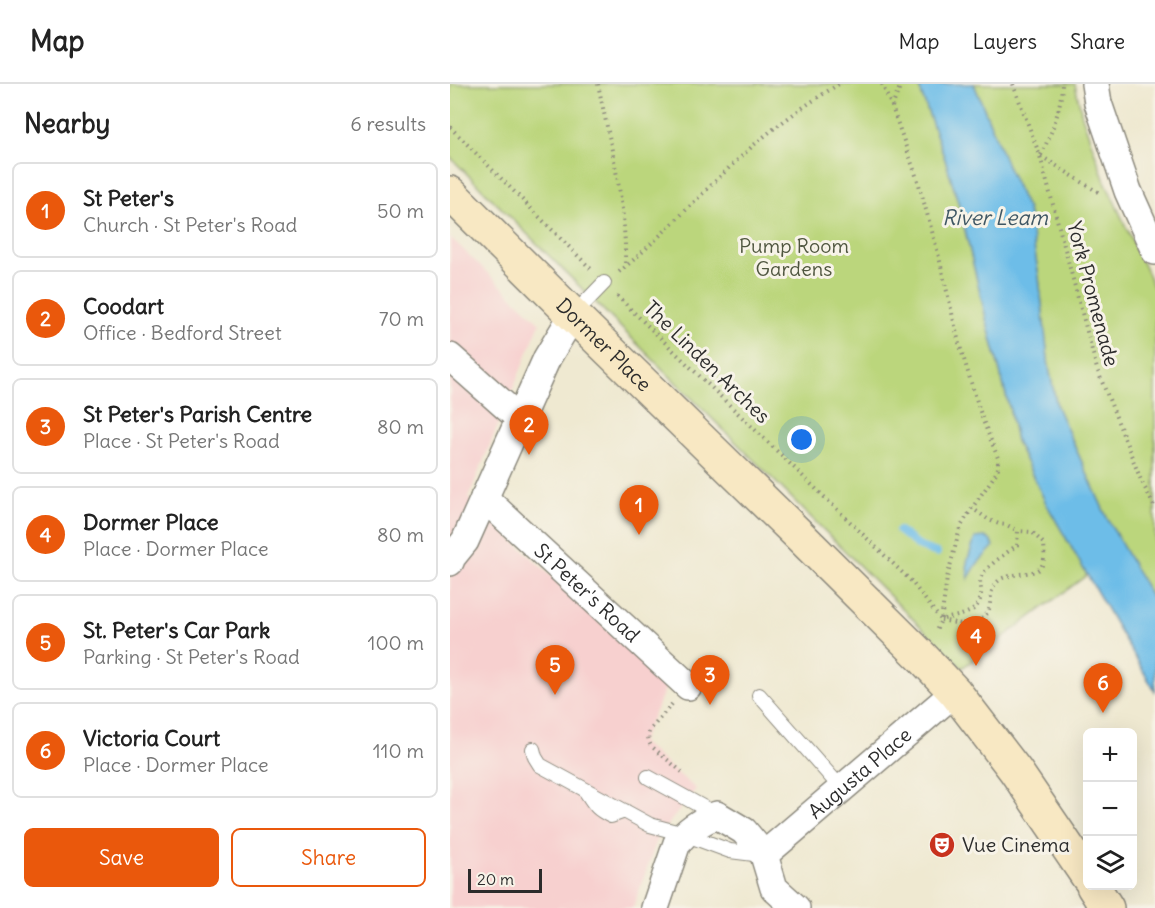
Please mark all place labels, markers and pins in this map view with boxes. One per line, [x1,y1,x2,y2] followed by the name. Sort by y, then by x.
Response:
[510,406,548,455] pin: 2
[620,486,658,535] pin: 1
[956,616,996,666] pin: 4
[536,646,574,695] pin: 5
[690,656,730,705] pin: 3
[1084,664,1122,713] pin: 6
[927,830,957,860] theatre icon: Vue Cinema
[962,832,1070,857] place label: Vue Cinema

